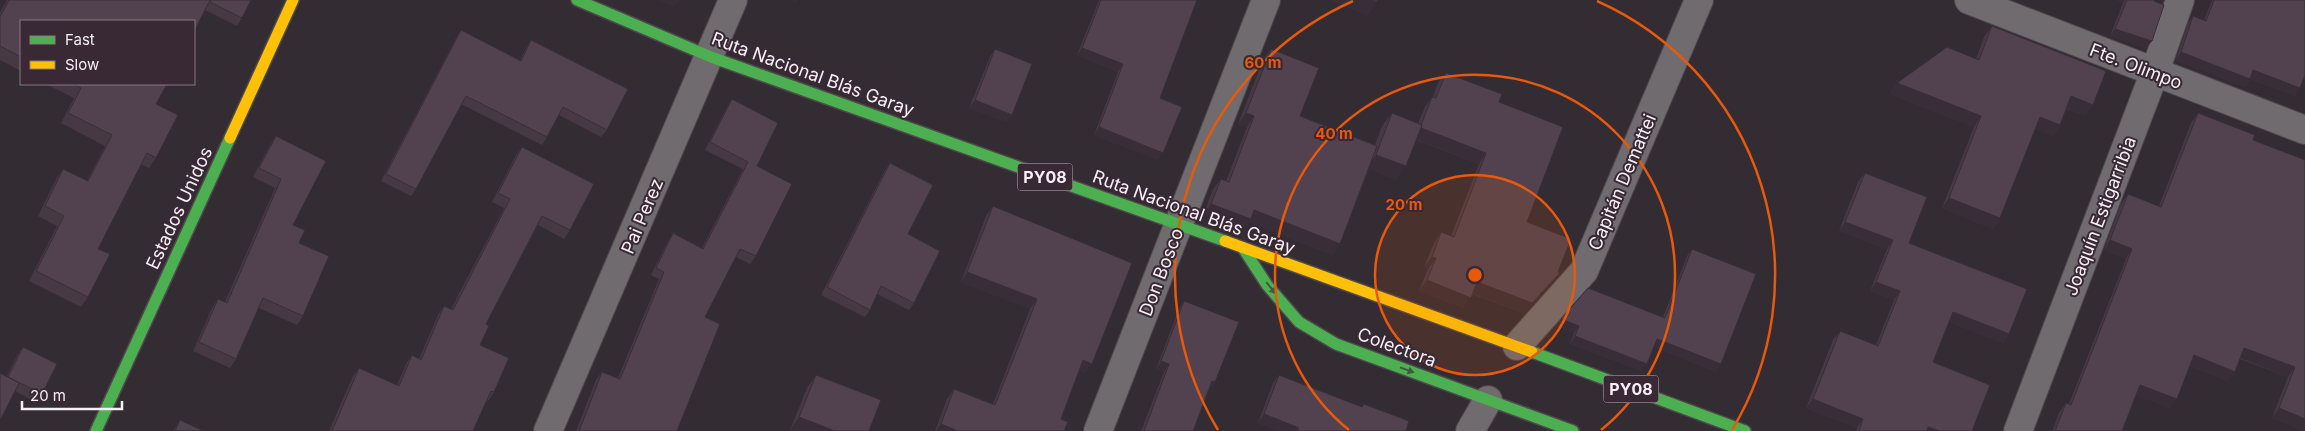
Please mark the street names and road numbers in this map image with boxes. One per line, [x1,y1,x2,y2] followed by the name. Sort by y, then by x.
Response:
[709,28,917,120] street label: Ruta Nacional Blás Garay
[2087,39,2185,93] street label: Fte. Olimpo
[1584,111,1660,253] street label: Capitán Demattei
[2060,133,2140,299] street label: Joaquín Estigarribia
[141,144,217,272] street label: Estados Unidos
[1018,163,1072,190] road number: PY08
[1090,166,1298,258] street label: Ruta Nacional Blás Garay
[617,175,667,257] street label: Pai Perez
[1135,225,1187,319] street label: Don Bosco
[1355,323,1439,371] street label: Colectora
[1604,376,1658,402] road number: PY08

